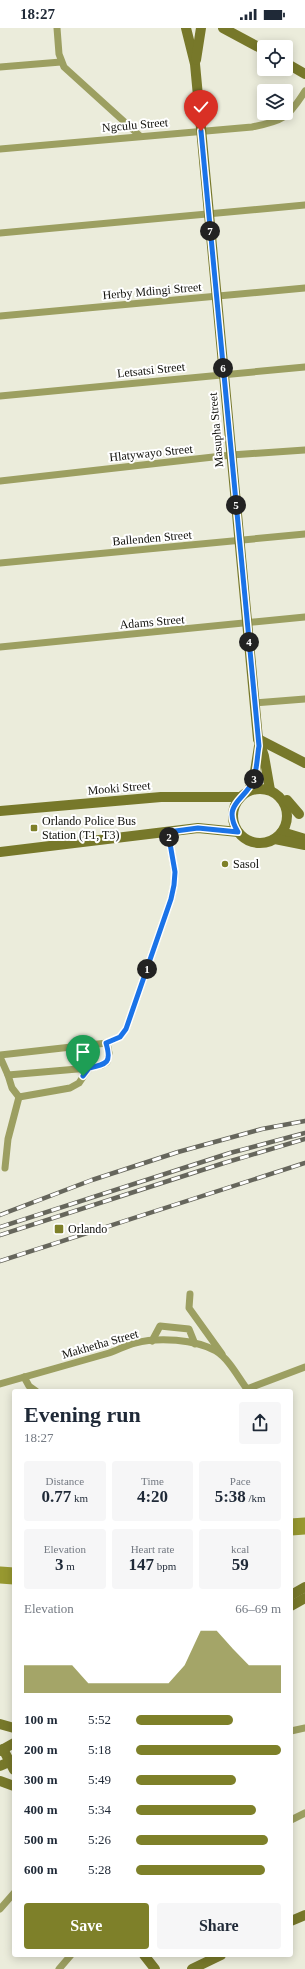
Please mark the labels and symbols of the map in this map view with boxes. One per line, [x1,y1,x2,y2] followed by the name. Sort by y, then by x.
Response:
[184,90,218,131] pin
[101,115,169,135] street label: Ngculu Street
[200,221,220,241] pin: 7
[102,280,203,302] street label: Herby Mdingi Street
[213,358,233,378] pin: 6
[116,359,186,381] street label: Letsatsi Street
[206,391,226,468] street label: Masupha Street
[109,442,194,464] street label: Hlatywayo Street
[226,495,246,515] pin: 5
[112,527,193,548] street label: Ballenden Street
[119,612,186,632] street label: Adams Street
[239,632,259,652] pin: 4
[244,769,264,789] pin: 3
[87,778,152,798] street label: Mooki Street
[42,814,136,842] place label: Orlando Police Bus Station (T1, T3)
[29,823,39,833] marker: Orlando Police Bus Station (T1, T3)
[159,827,179,847] pin: 2
[233,857,260,871] place label: Sasol
[220,859,230,869] marker: Sasol
[137,959,157,979] pin: 1
[66,1035,100,1076] pin
[68,1222,107,1236] place label: Orlando
[53,1223,65,1235] marker: Orlando
[60,1326,141,1362] street label: Makhetha Street

